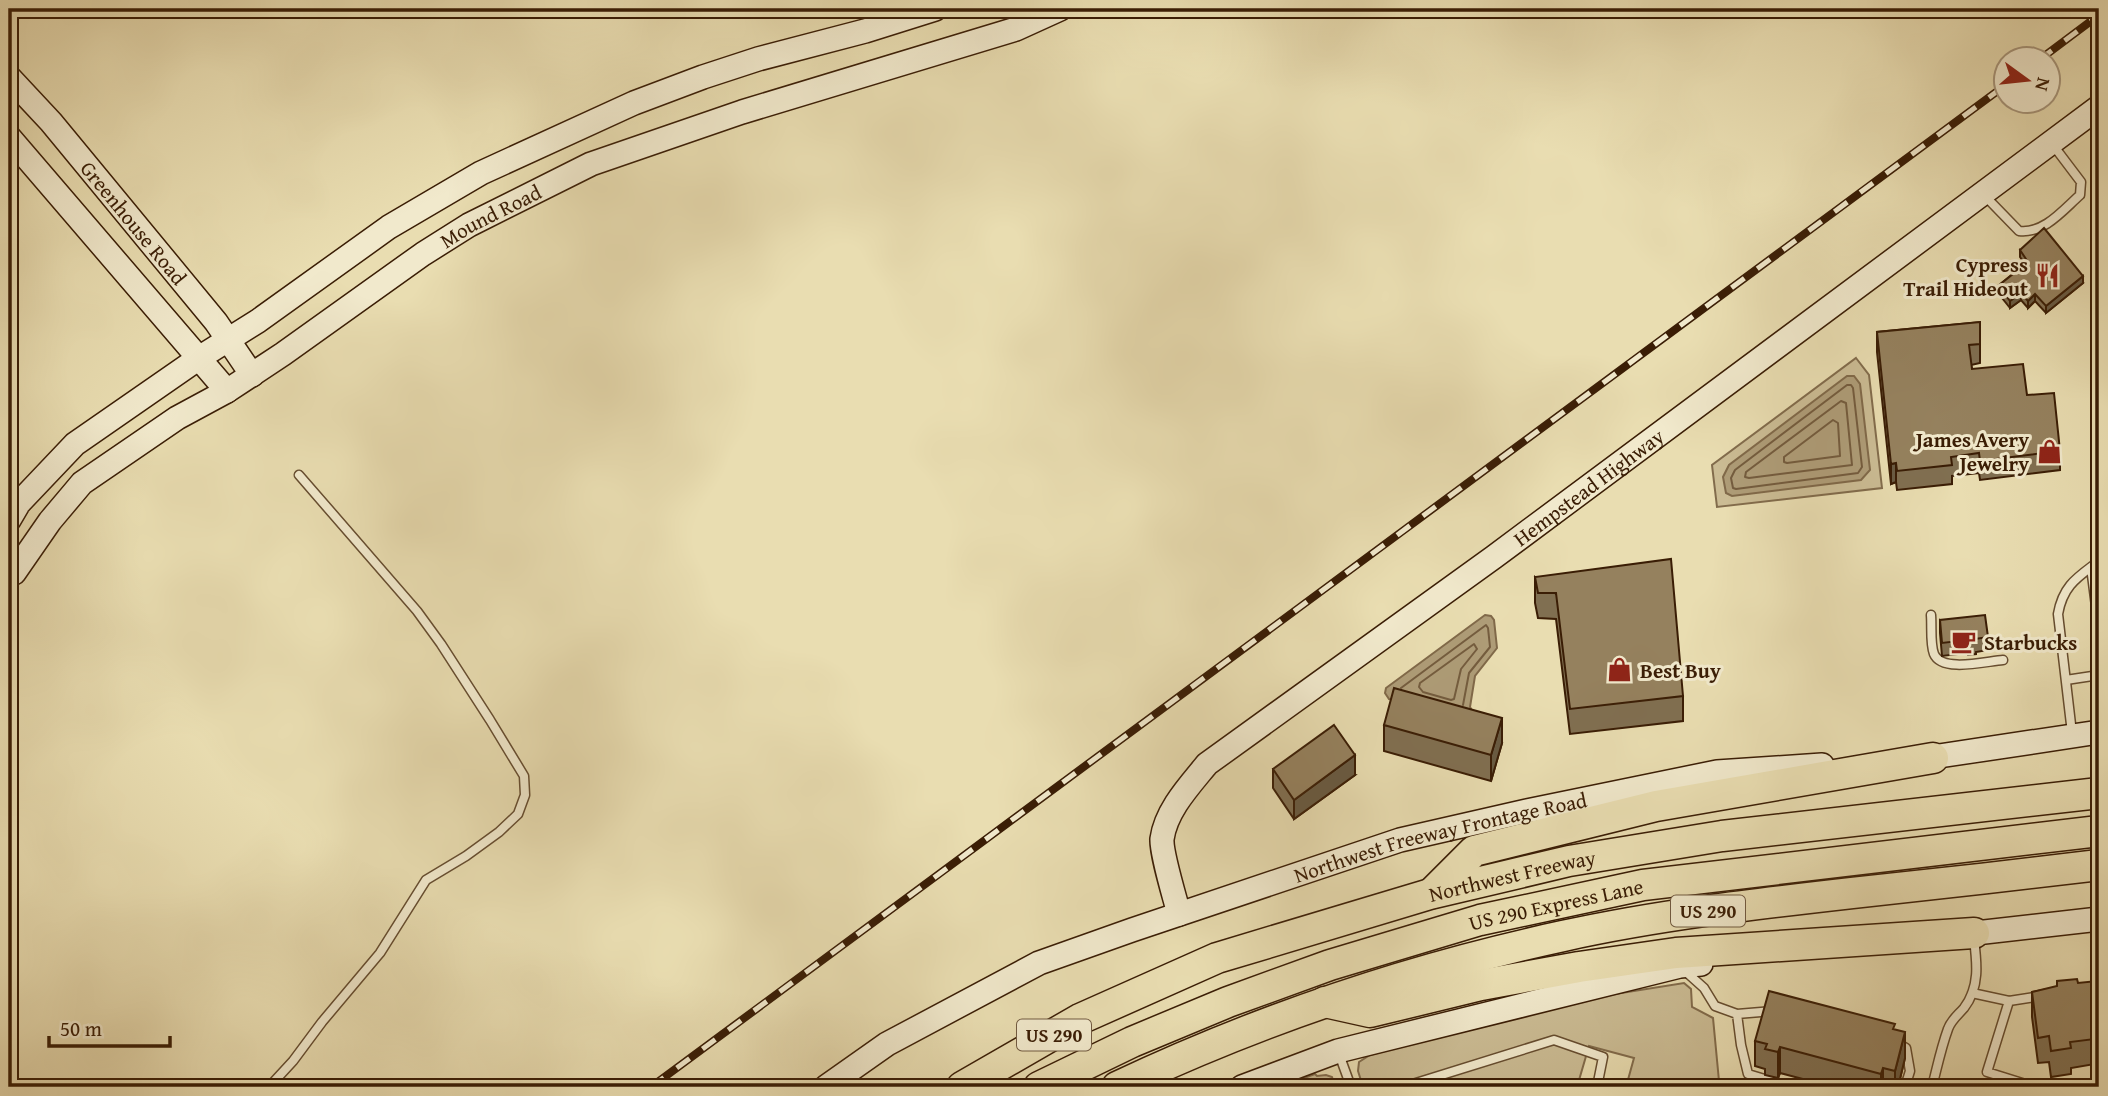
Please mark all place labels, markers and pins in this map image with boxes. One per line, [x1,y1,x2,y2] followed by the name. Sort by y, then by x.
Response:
[1903,249,2028,304] place label: Cypress Trail Hideout
[2034,262,2062,290] restaurant icon: Cypress Trail Hideout
[1913,424,2029,479] place label: James Avery Jewelry
[2035,437,2063,465] shop icon: James Avery Jewelry
[1984,627,2077,658] place label: Starbucks
[1950,628,1978,656] cafe icon: Starbucks
[1640,655,1721,686] place label: Best Buy
[1606,656,1634,684] shop icon: Best Buy

